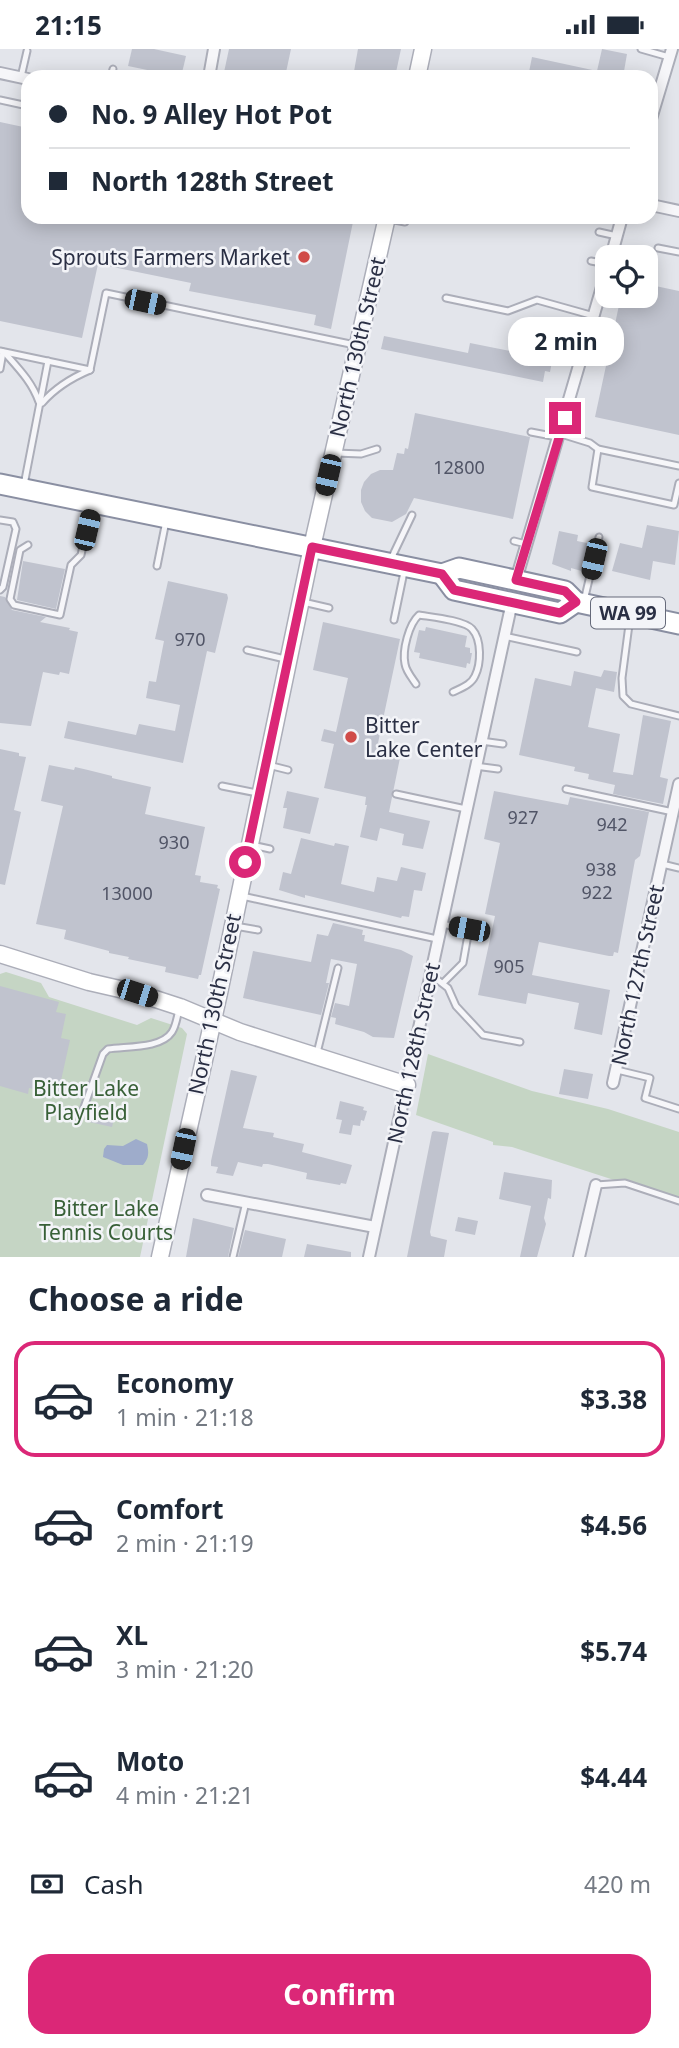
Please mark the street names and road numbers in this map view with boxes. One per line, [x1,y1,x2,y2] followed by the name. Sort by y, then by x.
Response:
[323,254,391,440] street label: North 130th Street
[591,597,665,629] road number: WA 99
[604,882,670,1068] street label: North 127th Street
[181,911,247,1097] street label: North 130th Street
[380,960,446,1146] street label: North 128th Street

